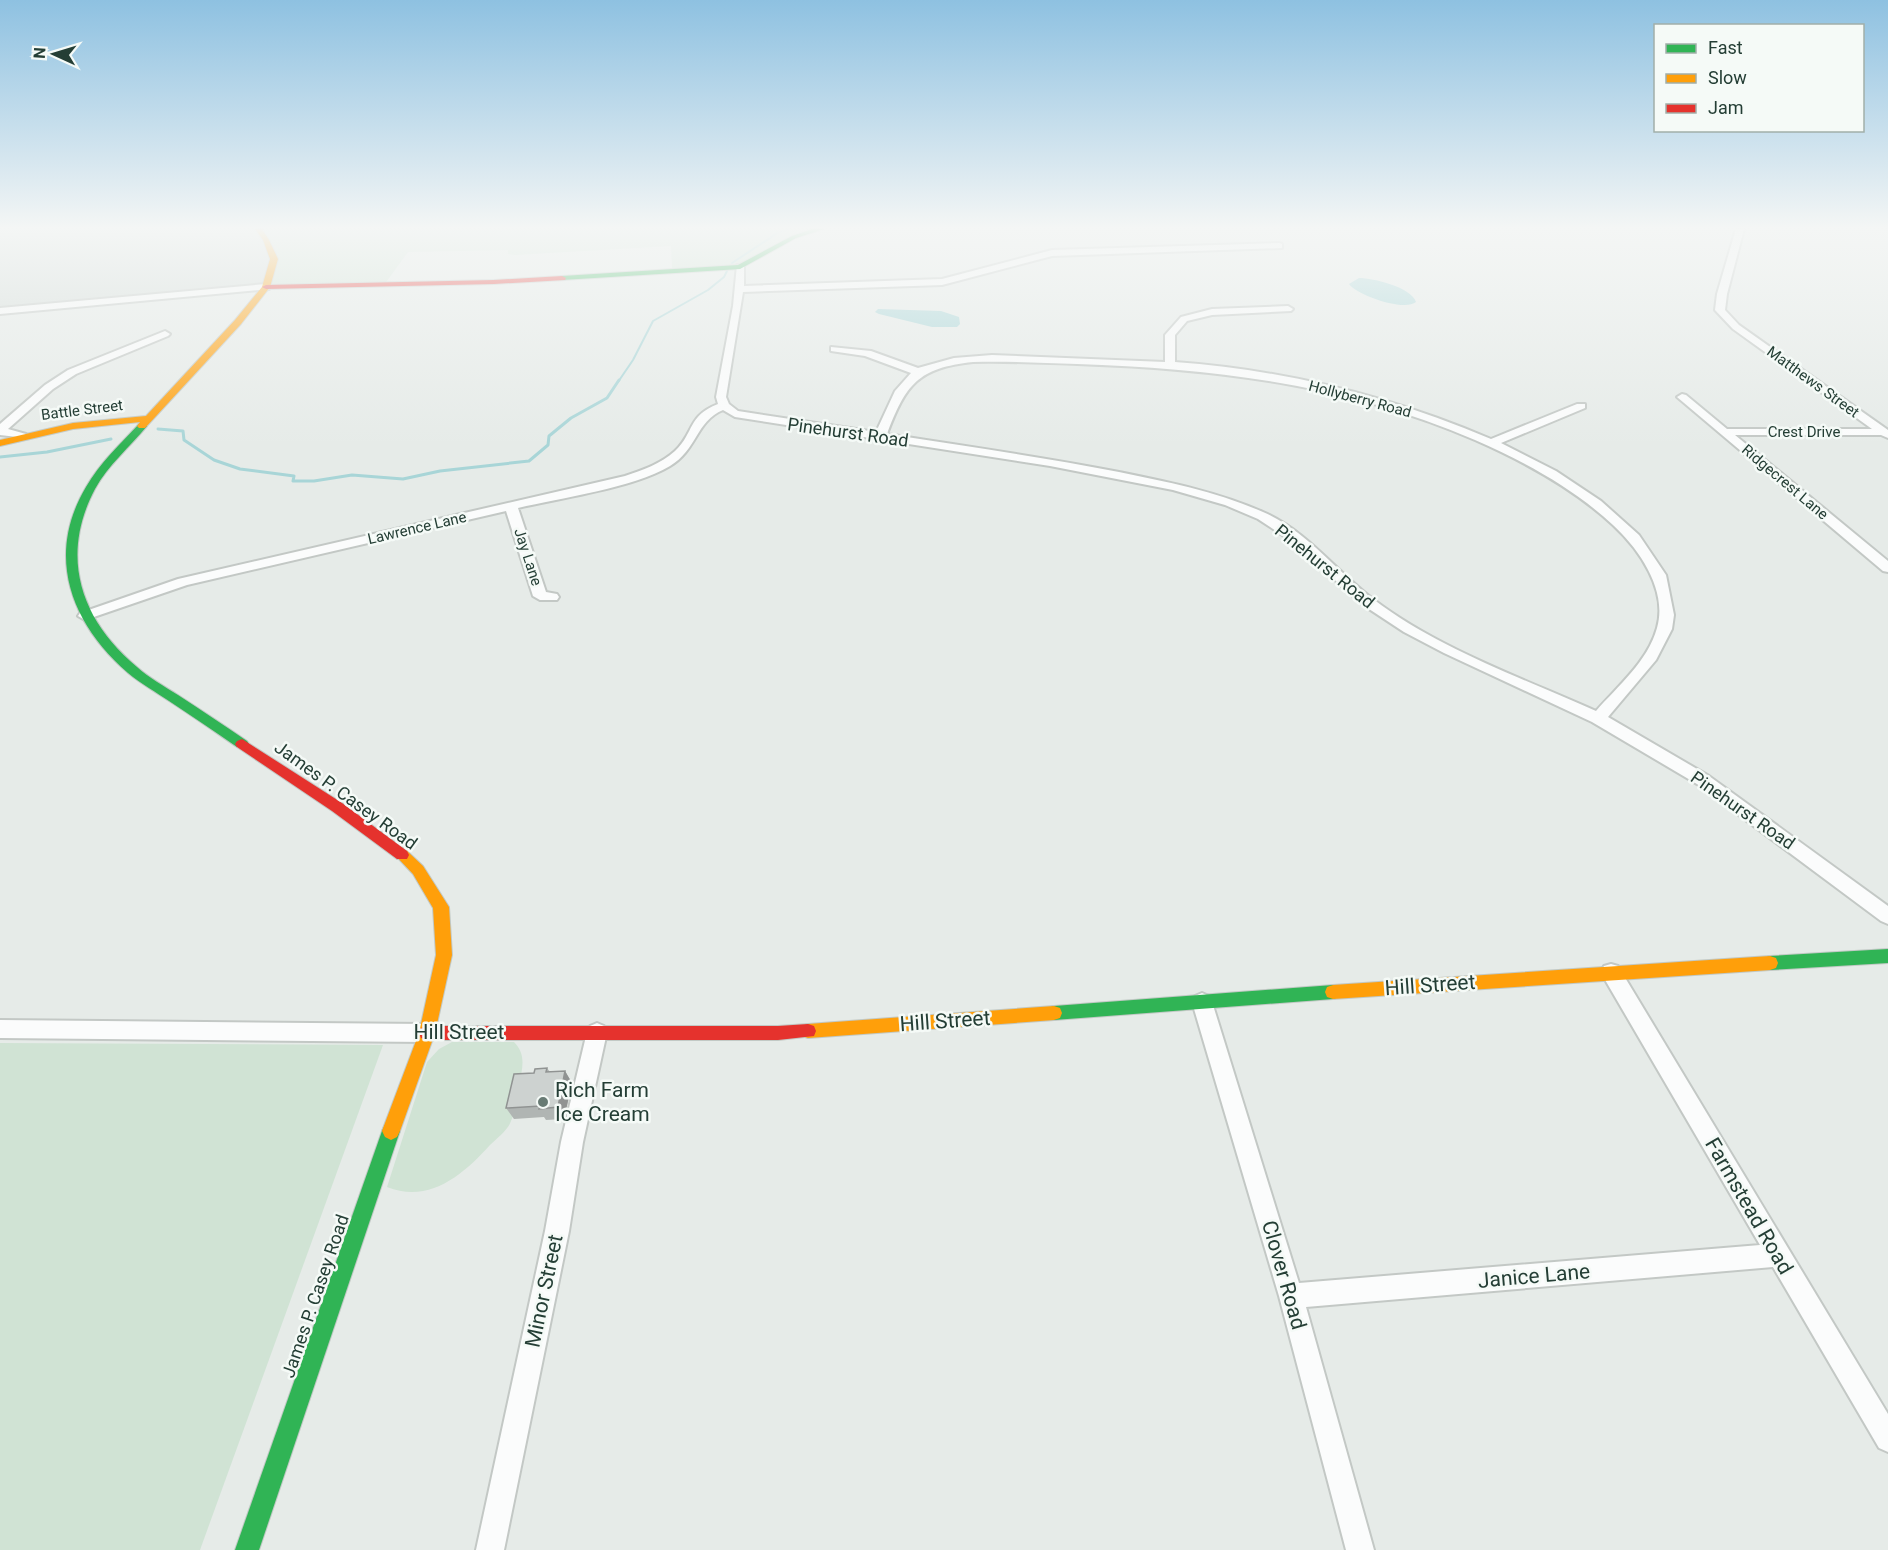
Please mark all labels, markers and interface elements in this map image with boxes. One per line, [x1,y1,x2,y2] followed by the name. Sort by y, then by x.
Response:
[24,24,84,84] north arrow
[1654,24,1864,132] legend
[1708,37,1743,58] text: Fast
[30,47,49,59] text: N
[1708,67,1747,88] text: Slow
[1708,97,1744,118] text: Jam
[1763,343,1863,422] street label: Matthews Street
[1307,377,1413,421] street label: Hollyberry Road
[40,396,124,424] street label: Battle Street
[786,413,910,451] street label: Pinehurst Road
[1768,423,1840,441] street label: Crest Drive
[1738,441,1832,523] street label: Ridgecrest Lane
[366,508,468,548] street label: Lawrence Lane
[1271,519,1379,613] street label: Pinehurst Road
[510,526,546,588] street label: Jay Lane
[271,736,421,854] street label: James P. Casey Road
[1687,766,1799,854] street label: Pinehurst Road
[1384,970,1476,1000] street label: Hill Street
[899,1006,991,1036] street label: Hill Street
[414,1020,505,1044] street label: Hill Street
[555,1078,650,1126] place label: Rich Farm Ice Cream
[536,1095,550,1109] marker: Rich Farm Ice Cream
[1700,1133,1798,1279] street label: Farmstead Road
[277,1212,353,1380] street label: James P. Casey Road
[1257,1218,1311,1332] street label: Clover Road
[520,1232,568,1350] street label: Minor Street
[1477,1259,1591,1293] street label: Janice Lane

